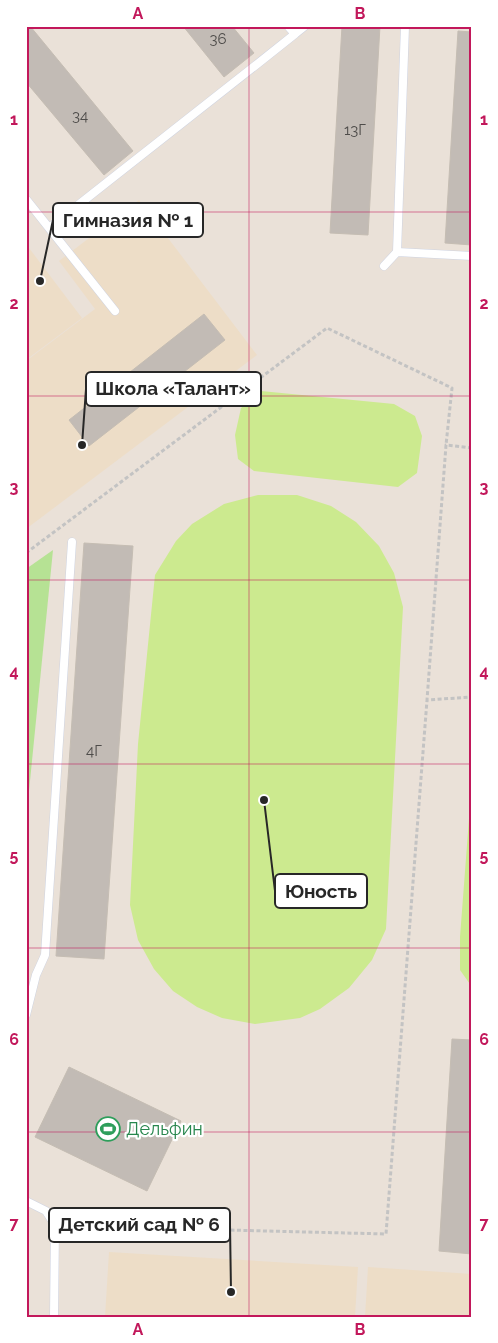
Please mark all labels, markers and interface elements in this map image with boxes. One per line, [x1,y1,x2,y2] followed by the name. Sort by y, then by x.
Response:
[133,4,144,23] text: A
[355,4,366,23] text: B
[209,30,227,48] house number: 36
[72,107,88,125] house number: 34
[10,110,18,129] text: 1
[480,110,488,129] text: 1
[344,121,366,139] house number: 13Г
[53,203,203,237] callout: Гимназия № 1
[63,209,193,231] text: Гимназия № 1
[9,294,19,313] text: 2
[479,294,489,313] text: 2
[86,372,261,406] callout: Школа «Талант»
[95,377,251,399] text: Школа «Талант»
[10,478,19,497] text: 3
[480,478,489,497] text: 3
[9,662,19,681] text: 4
[479,662,489,681] text: 4
[86,742,102,760] house number: 4Г
[10,846,19,865] text: 5
[480,846,489,865] text: 5
[275,874,367,908] callout: Юность
[285,880,357,902] text: Юность
[9,1030,19,1049] text: 6
[479,1030,489,1049] text: 6
[95,1116,121,1142] sports icon: Дельфин
[126,1118,203,1139] place label: Дельфин
[49,1208,230,1242] callout: Детский сад № 6
[58,1213,220,1235] text: Детский сад № 6
[10,1214,19,1233] text: 7
[480,1214,489,1233] text: 7
[133,1320,144,1339] text: A
[355,1320,366,1339] text: B

